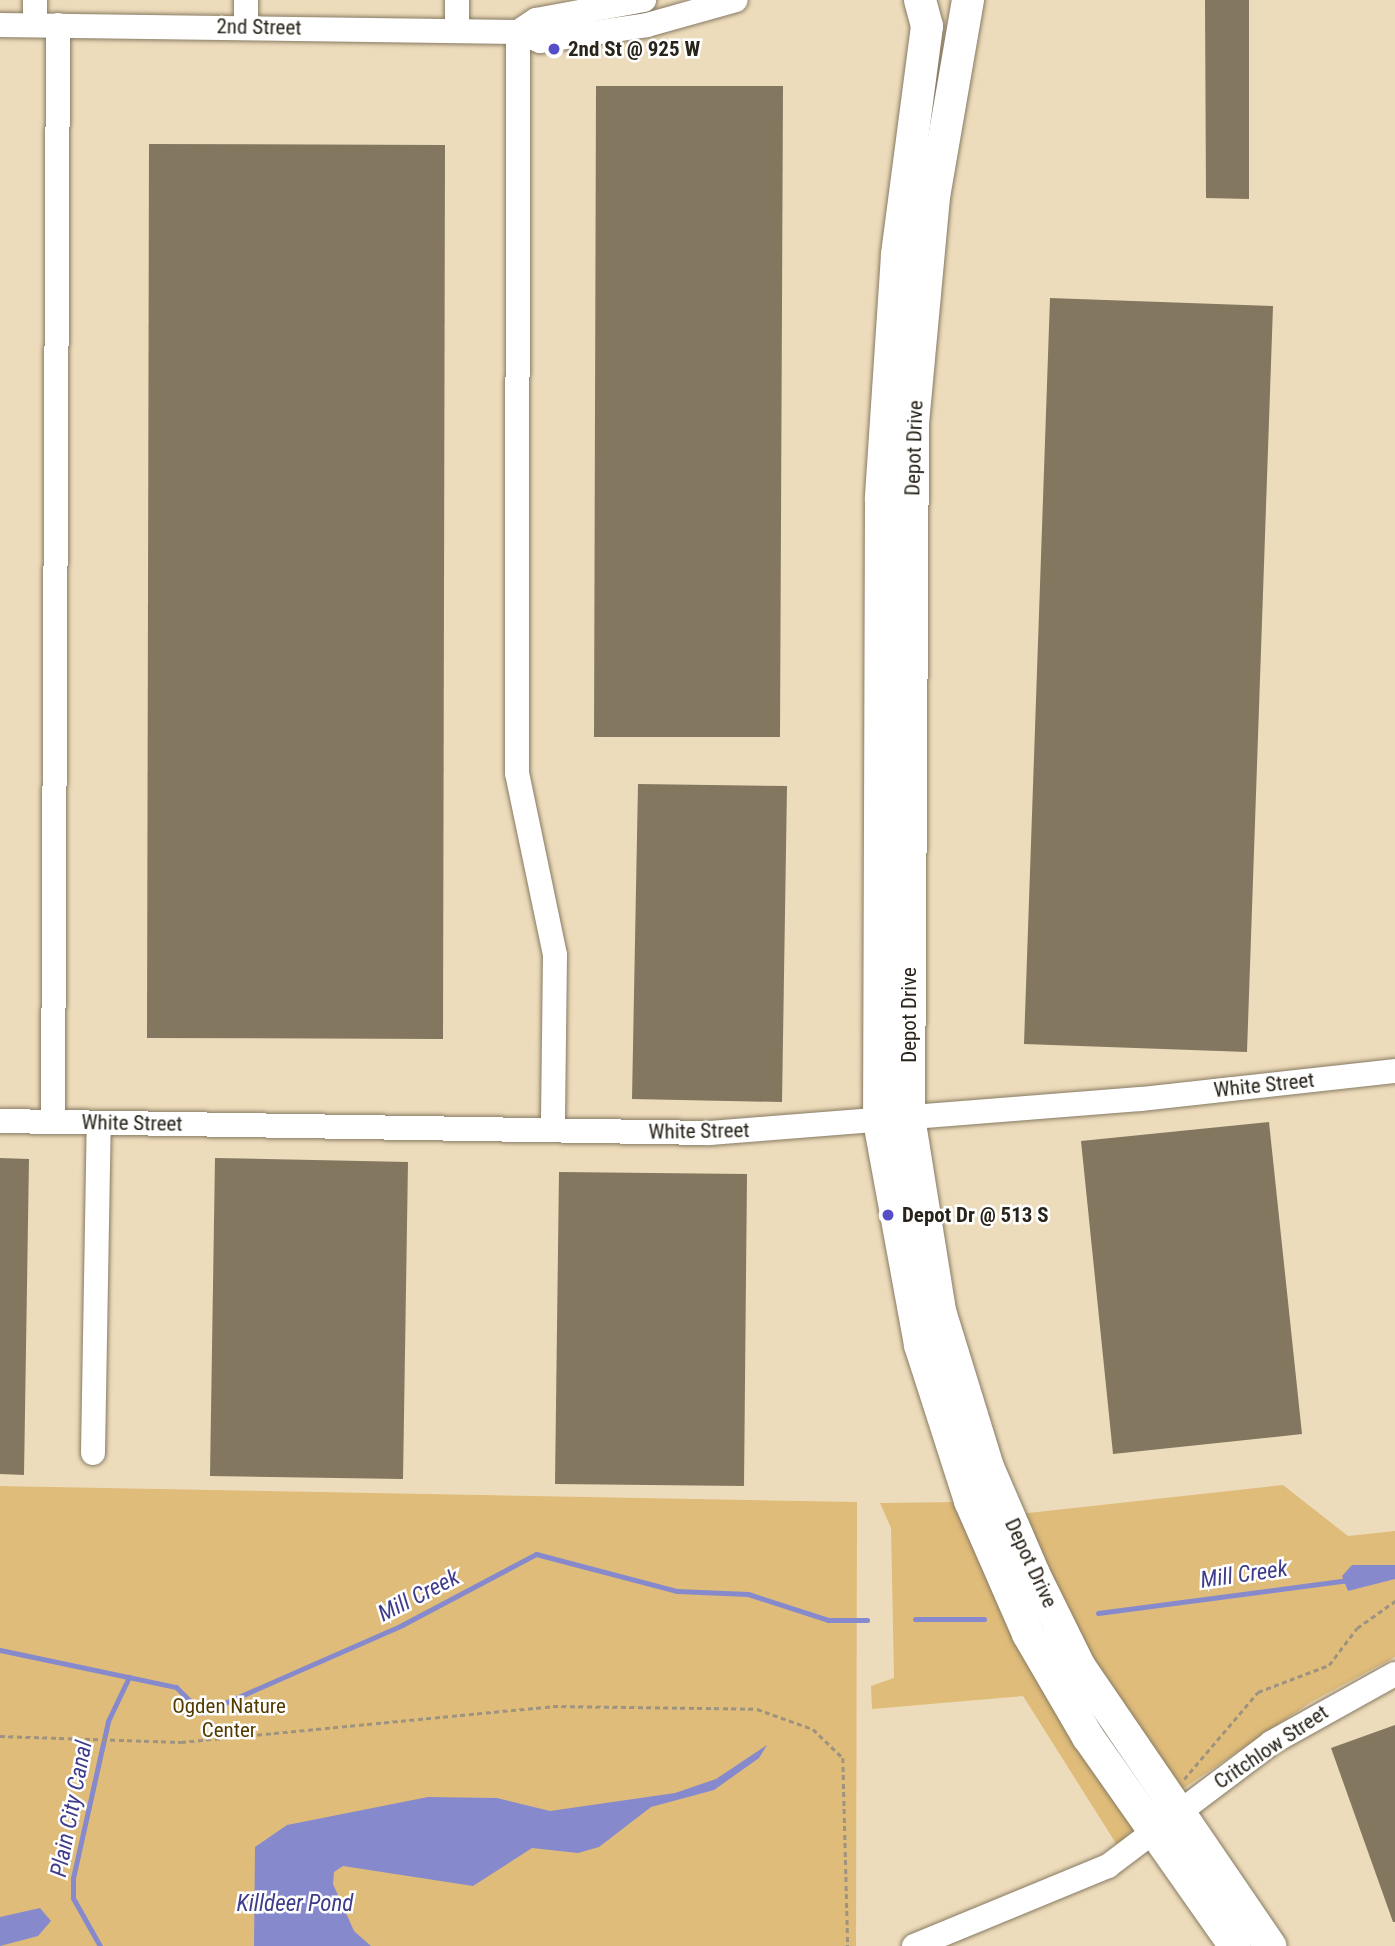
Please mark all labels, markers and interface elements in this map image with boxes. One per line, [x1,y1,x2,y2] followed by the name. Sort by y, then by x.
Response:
[216,14,302,40] street label: 2nd Street
[568,36,700,62] place label: 2nd St @ 925 W
[546,41,562,57] marker: 2nd St @ 925 W
[900,400,928,496] street label: Depot Drive
[896,967,922,1063] street label: Depot Drive
[1212,1067,1316,1103] street label: White Street
[81,1110,183,1136] street label: White Street
[648,1118,750,1144] street label: White Street
[902,1202,1049,1228] place label: Depot Dr @ 513 S
[880,1207,896,1223] marker: Depot Dr @ 513 S
[999,1514,1063,1612] street label: Depot Drive
[1199,1555,1289,1595] water label: Mill Creek
[374,1564,464,1628] water label: Mill Creek
[172,1693,286,1743] park label: Ogden Nature Center
[1209,1700,1333,1794] street label: Critchlow Street
[45,1739,99,1879] water label: Plain City Canal
[237,1890,353,1918] water label: Killdeer Pond

